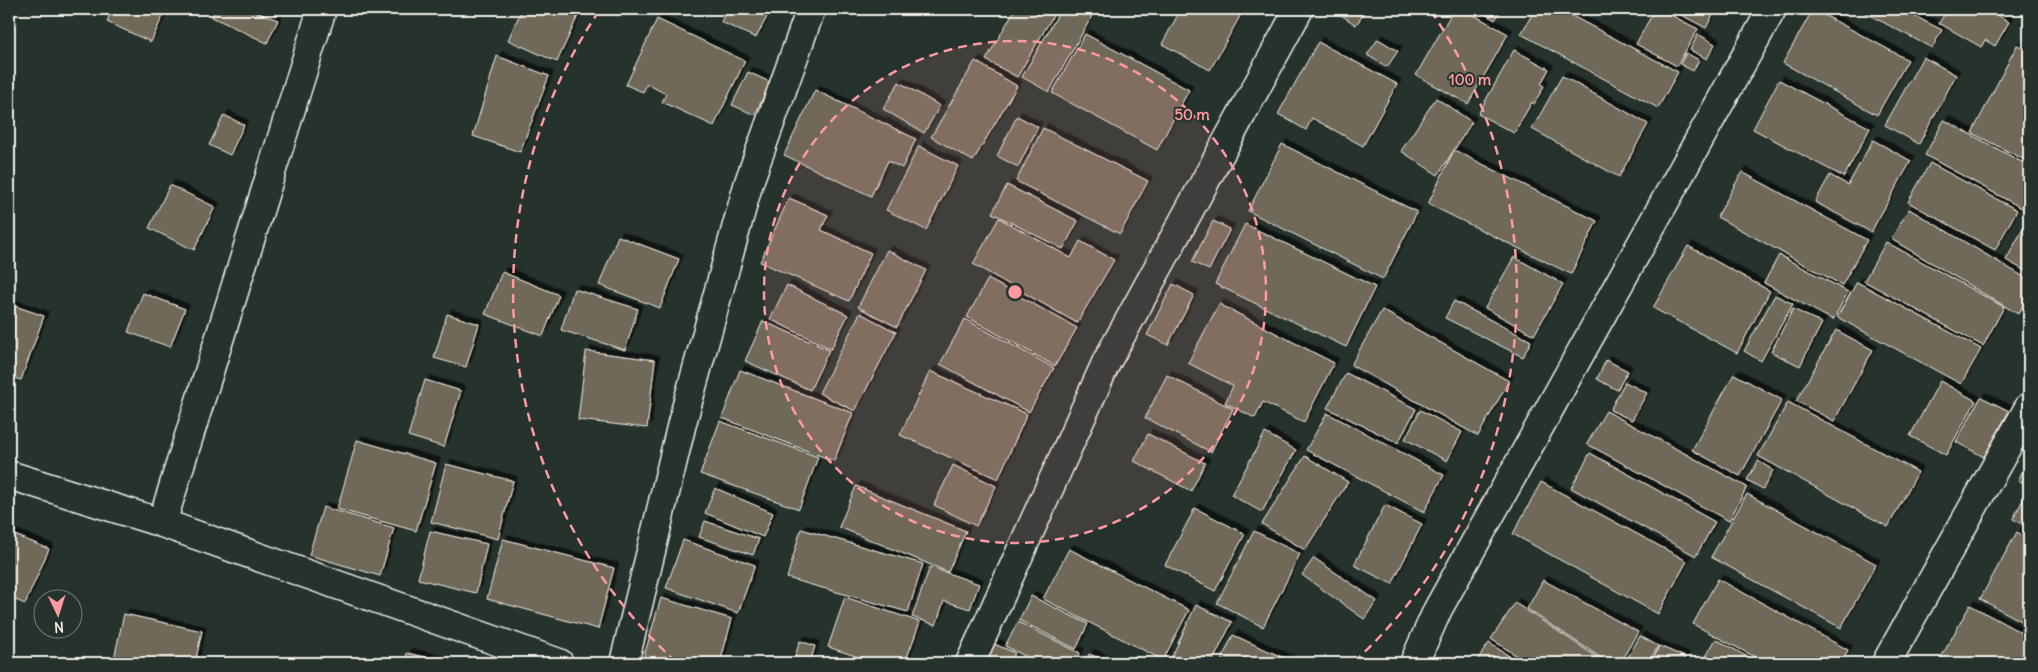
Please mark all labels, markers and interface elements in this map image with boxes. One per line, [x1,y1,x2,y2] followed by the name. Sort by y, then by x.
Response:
[1449,70,1491,89] text: 100 m
[1174,105,1210,124] text: 50 m
[1006,283,1024,301] centre of rings
[32,590,82,640] north arrow
[53,618,64,636] text: N

